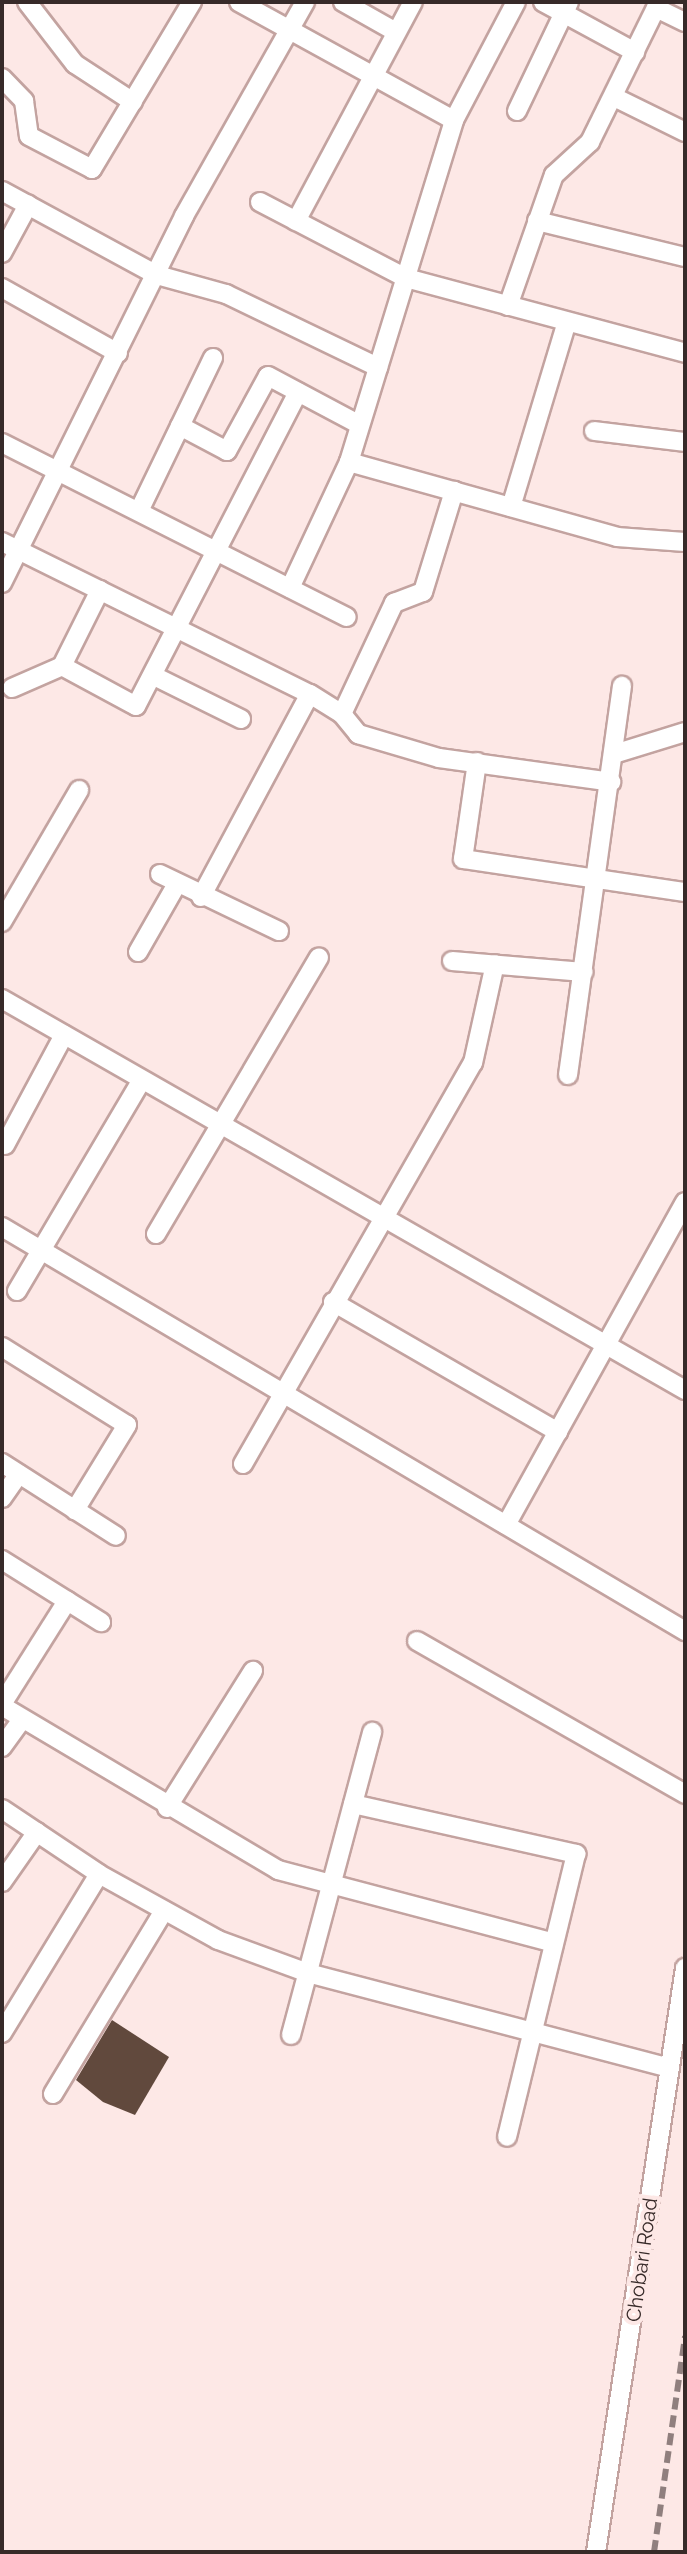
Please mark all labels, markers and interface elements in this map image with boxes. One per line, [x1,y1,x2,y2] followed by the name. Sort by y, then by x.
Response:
[621,2196,663,2324] street label: Chobari Road

